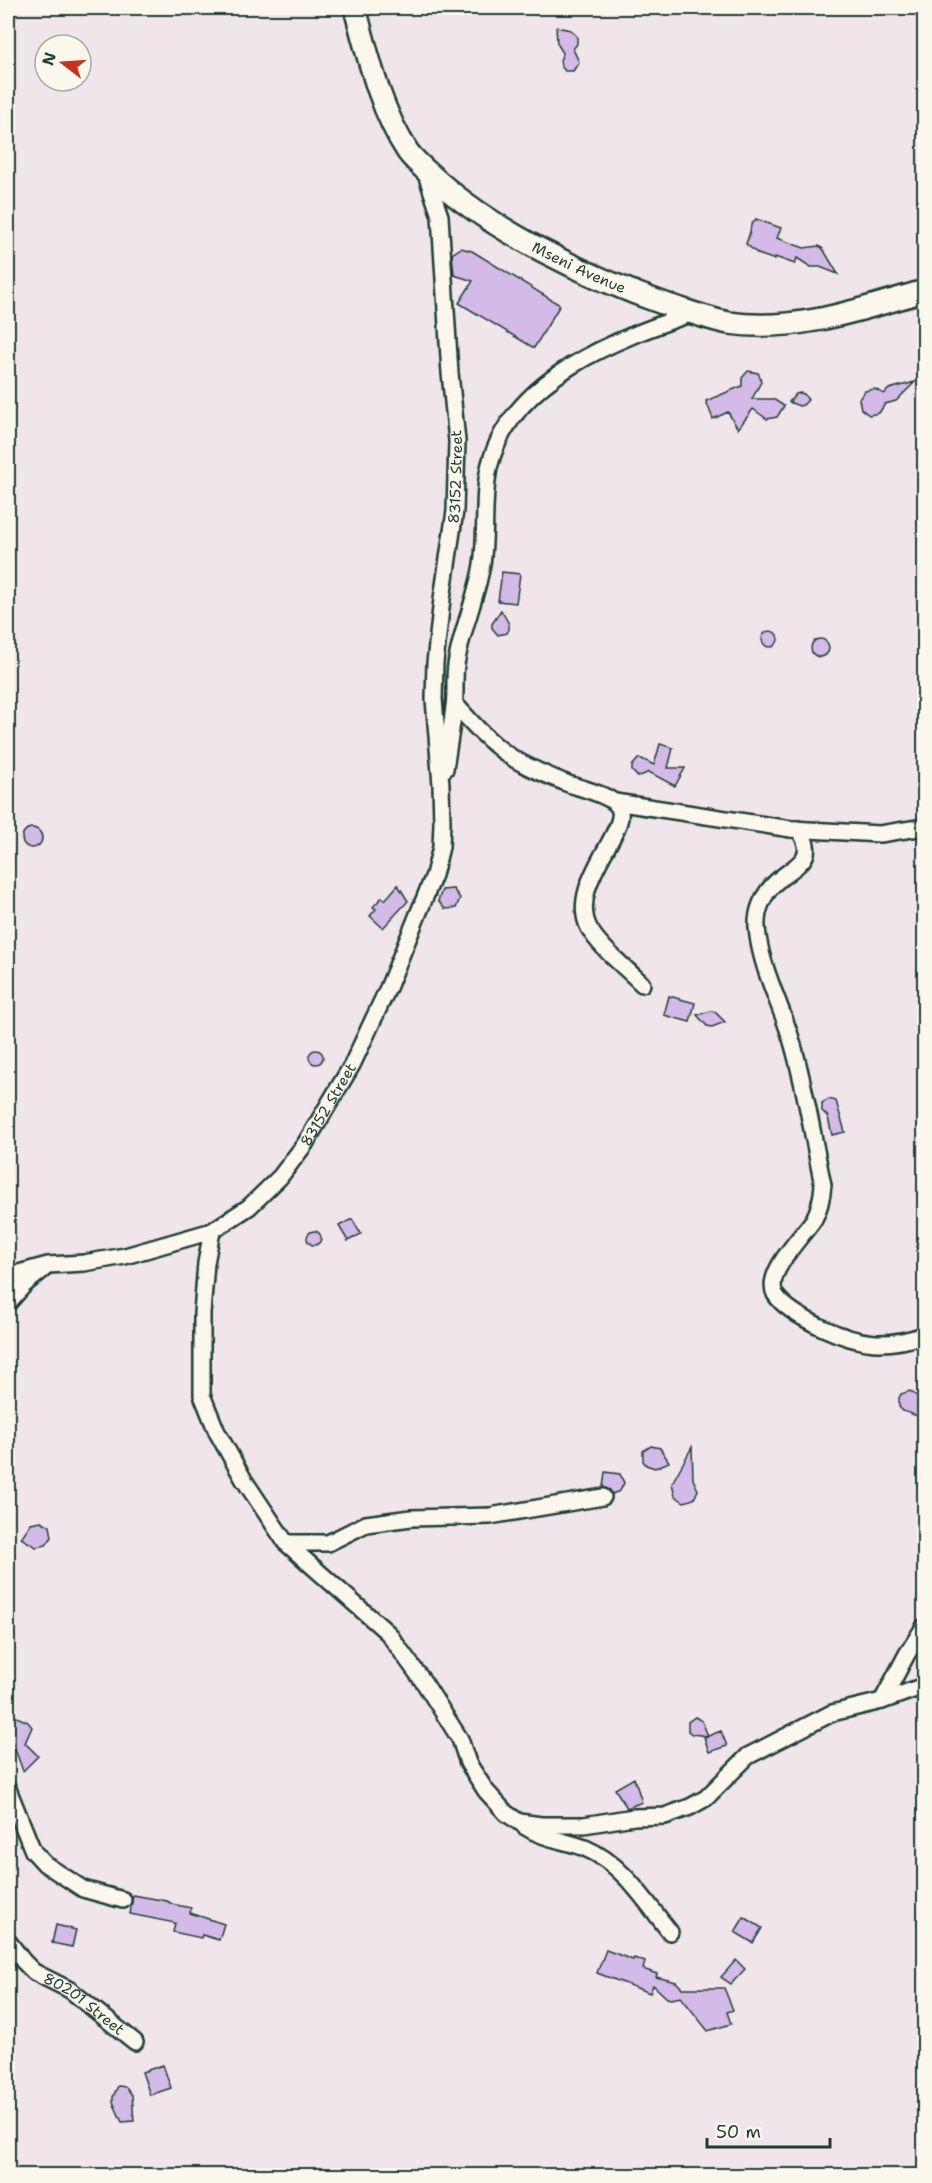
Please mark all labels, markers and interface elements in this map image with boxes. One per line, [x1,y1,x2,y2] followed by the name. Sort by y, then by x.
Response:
[33,33,93,93] north arrow
[37,50,61,68] text: N
[528,237,629,298] street label: Mseni Avenue
[443,429,467,525] street label: 83152 Street
[296,1059,361,1150] street label: 83152 Street
[40,1968,128,2040] street label: 80201 Street
[707,2111,830,2149] scale bar
[716,2120,761,2144] text: 50 m

